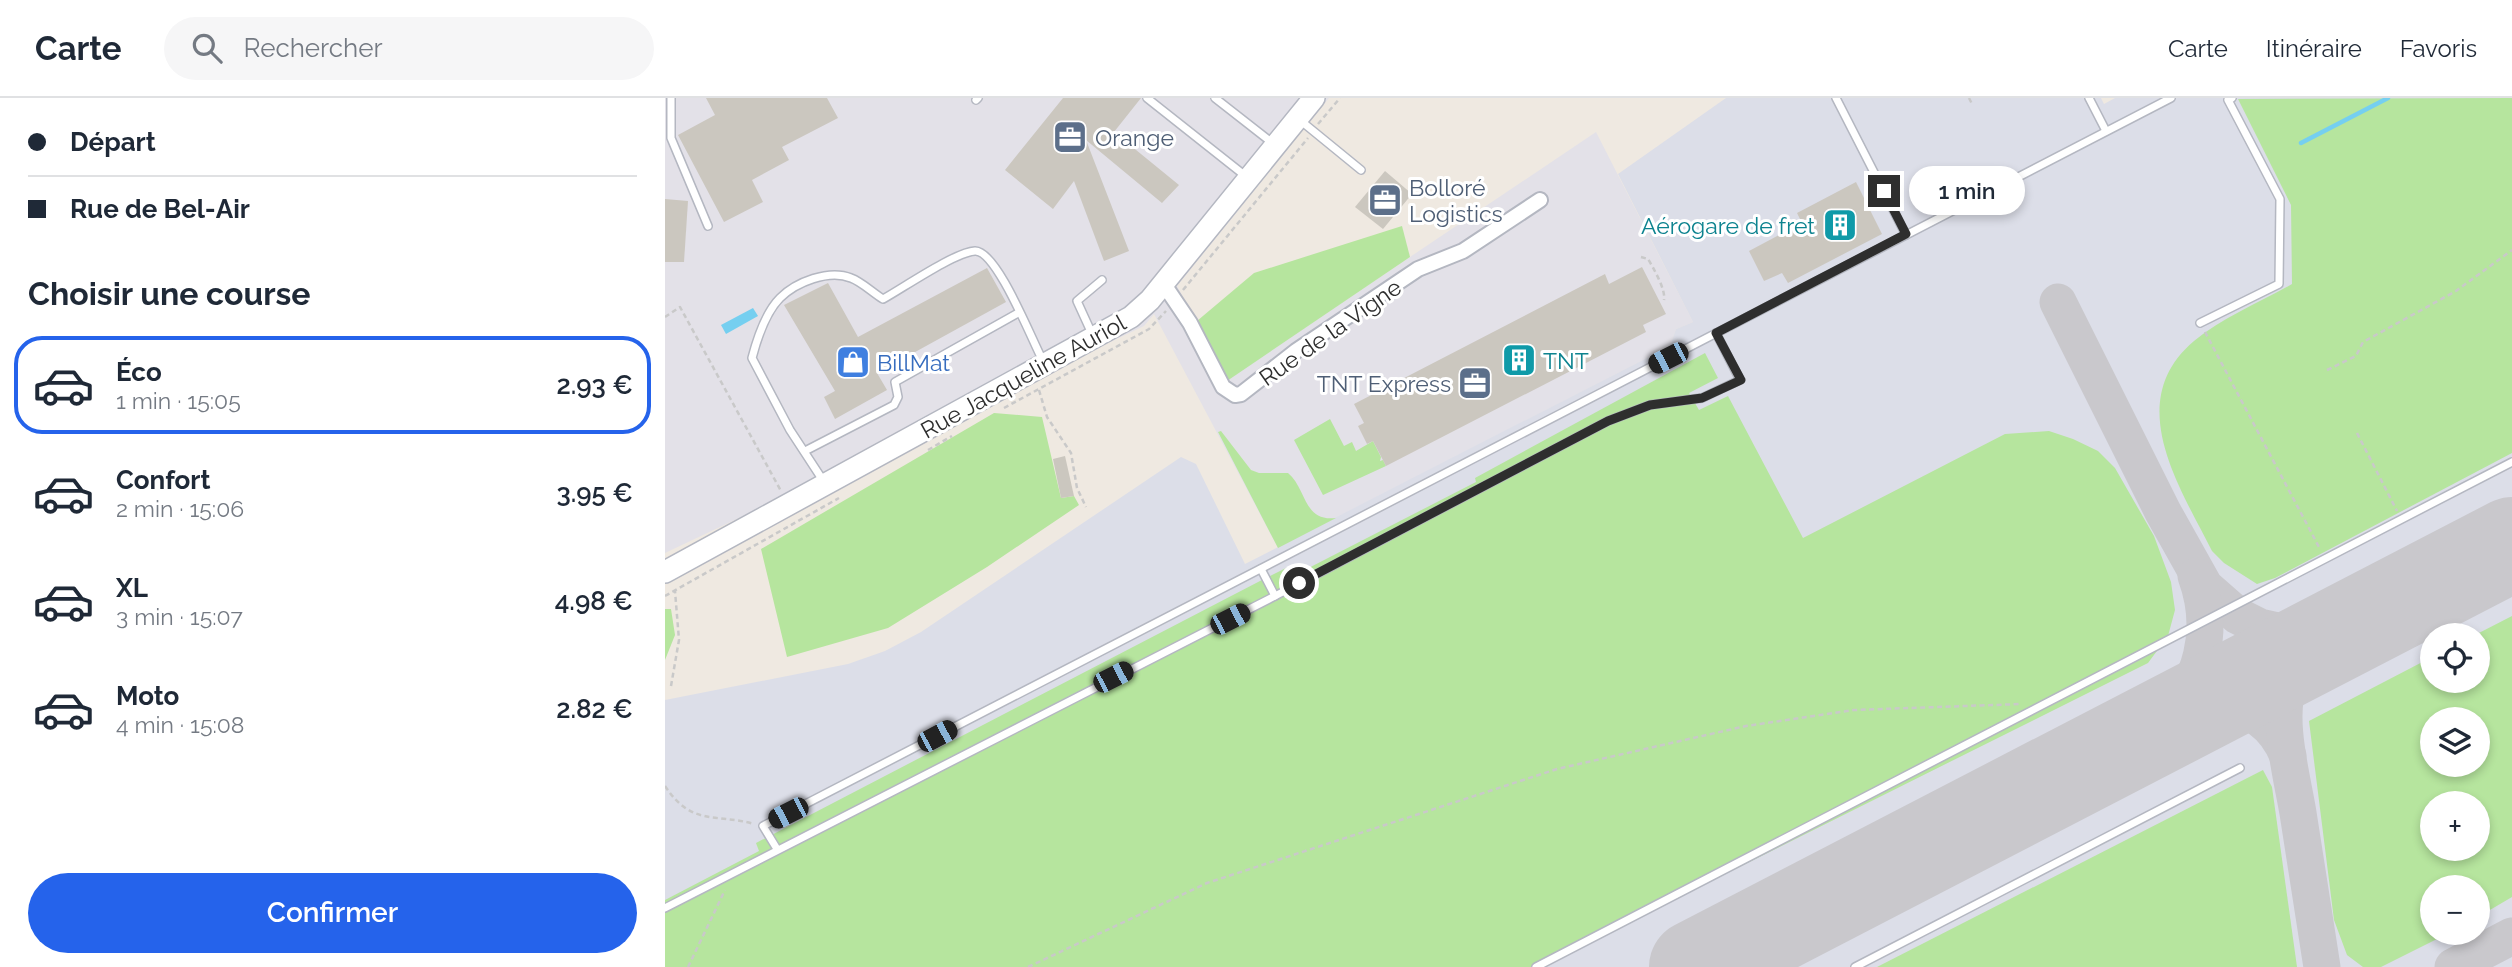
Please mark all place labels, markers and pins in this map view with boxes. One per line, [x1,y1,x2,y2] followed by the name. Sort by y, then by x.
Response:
[1051,118,1089,156] office icon: Orange
[1095,124,1174,151] place label: Orange
[1409,174,1503,227] place label: Bolloré Logistics
[1366,181,1404,219] office icon: Bolloré Logistics
[1821,206,1859,244] building icon: Aérogare de fret
[1641,212,1815,239] place label: Aérogare de fret
[1500,341,1538,379] building icon: TNT
[834,343,872,381] shop icon: BillMat
[1543,347,1589,374] place label: TNT
[877,349,950,376] place label: BillMat
[1456,364,1494,402] office icon: TNT Express
[1317,370,1451,397] place label: TNT Express

